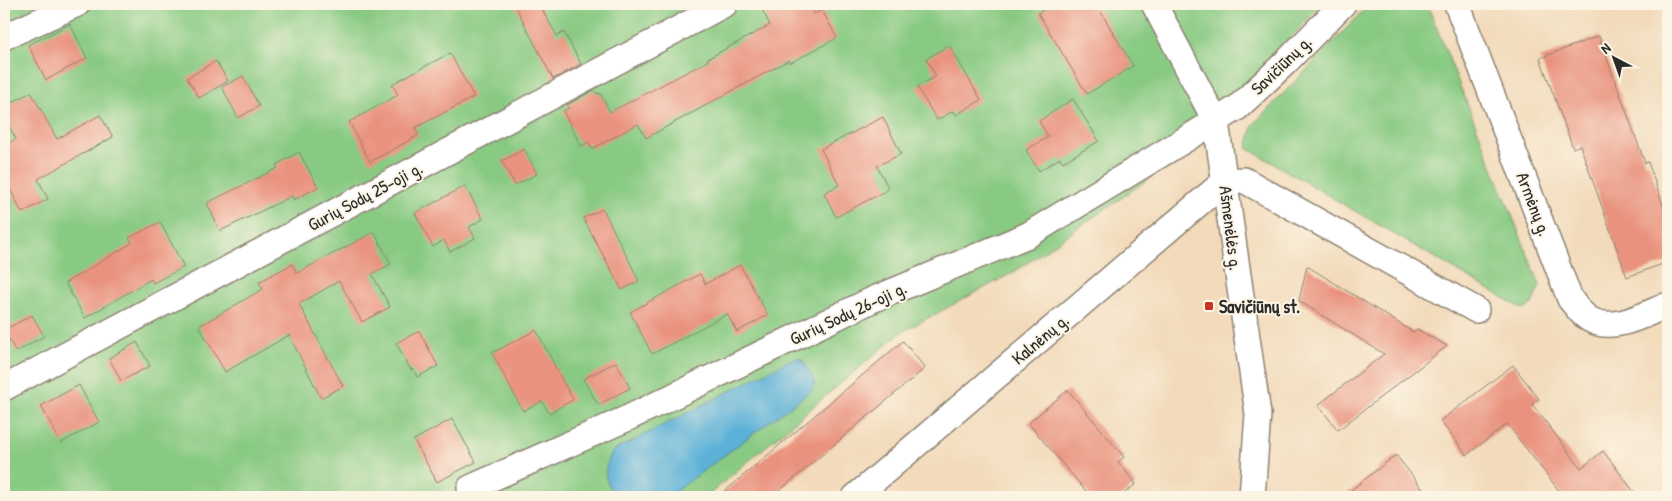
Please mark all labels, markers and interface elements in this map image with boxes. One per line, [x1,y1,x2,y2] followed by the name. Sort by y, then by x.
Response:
[1245,30,1317,100] street label: Savičiūnų g.
[1590,32,1640,82] north arrow
[1596,38,1615,57] text: N
[303,155,427,237] street label: Gurių Sodų 25-oji g.
[1510,168,1558,240] street label: Armėnų g.
[1213,184,1249,272] street label: Ašmenėlės g.
[785,275,911,351] street label: Gurių Sodų 26-oji g.
[1219,294,1300,319] place label: Savičiūnų st.
[1203,300,1215,312] marker: Savičiūnų st.
[1006,308,1074,370] street label: Kalnėnų g.

